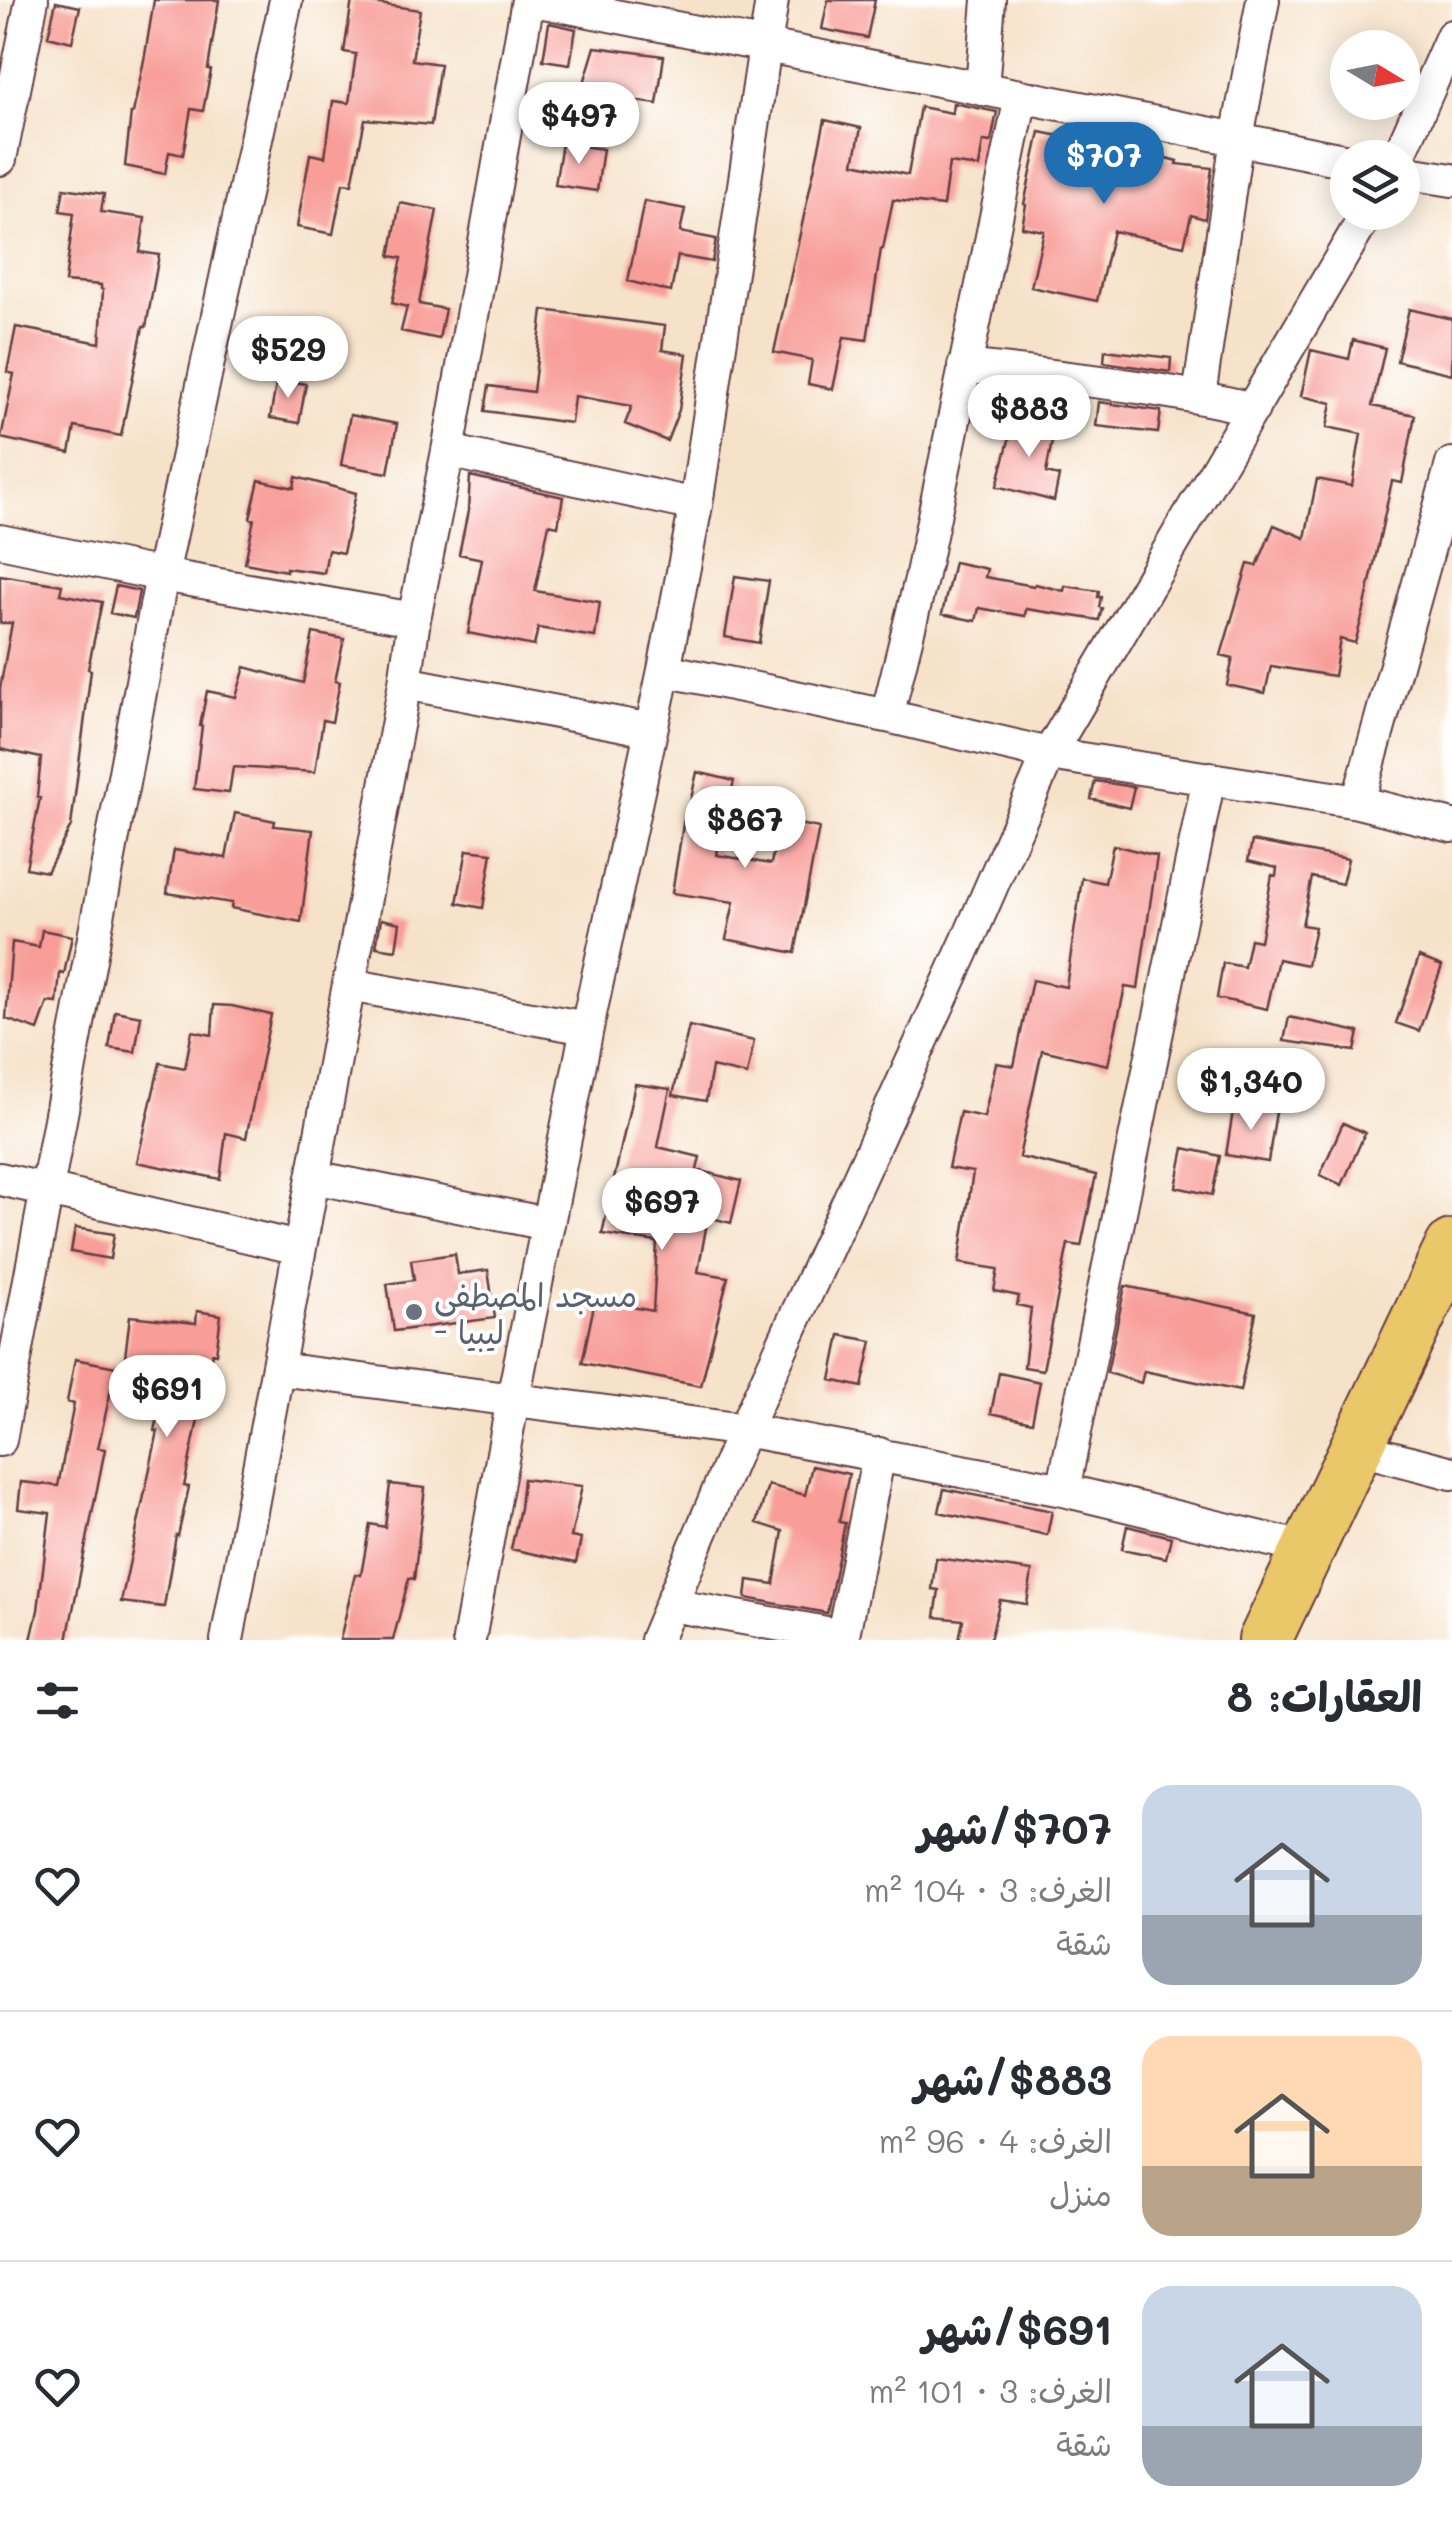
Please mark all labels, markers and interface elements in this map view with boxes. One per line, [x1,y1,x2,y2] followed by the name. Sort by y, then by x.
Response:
[1330,30,1420,120] north arrow
[1330,30,1420,230] map controls
[520,82,638,167] pin: $497
[540,93,618,135] text: $497
[1045,122,1163,207] pin: $707
[1066,133,1142,175] text: $707
[1330,140,1420,230] button: layers
[229,316,347,401] pin: $529
[250,327,326,369] text: $529
[970,375,1088,460] pin: $883
[990,386,1068,428] text: $883
[686,786,804,871] pin: $867
[707,797,783,839] text: $867
[1170,1048,1332,1133] pin: $1,340
[1199,1059,1303,1101] text: $1,340
[603,1168,721,1253] pin: $697
[624,1179,700,1221] text: $697
[434,1273,637,1352] place label: مسجد المصطفى - ليبيا
[403,1301,425,1323] marker: مسجد المصطفى - ليبيا
[108,1355,226,1440] pin: $691
[131,1366,203,1408] text: $691
[1227,1668,1422,1723] text: العقارات: 8
[30,1673,85,1728] icon: filters
[918,1800,1112,1855] text: $707/شهر
[1222,1825,1342,1945] icon: home
[30,1858,85,1913] icon: heart
[864,1868,1112,1910] text: الغرف: 3 · 104 m²
[1056,1921,1112,1963] text: شقة
[914,2051,1112,2106] text: $883/شهر
[1222,2076,1342,2196] icon: home
[30,2109,85,2164] icon: heart
[879,2119,1112,2161] text: الغرف: 4 · 96 m²
[1049,2172,1112,2214] text: منزل
[922,2301,1112,2356] text: $691/شهر
[1222,2326,1342,2446] icon: home
[30,2359,85,2414] icon: heart
[869,2369,1112,2411] text: الغرف: 3 · 101 m²
[1056,2422,1112,2464] text: شقة

